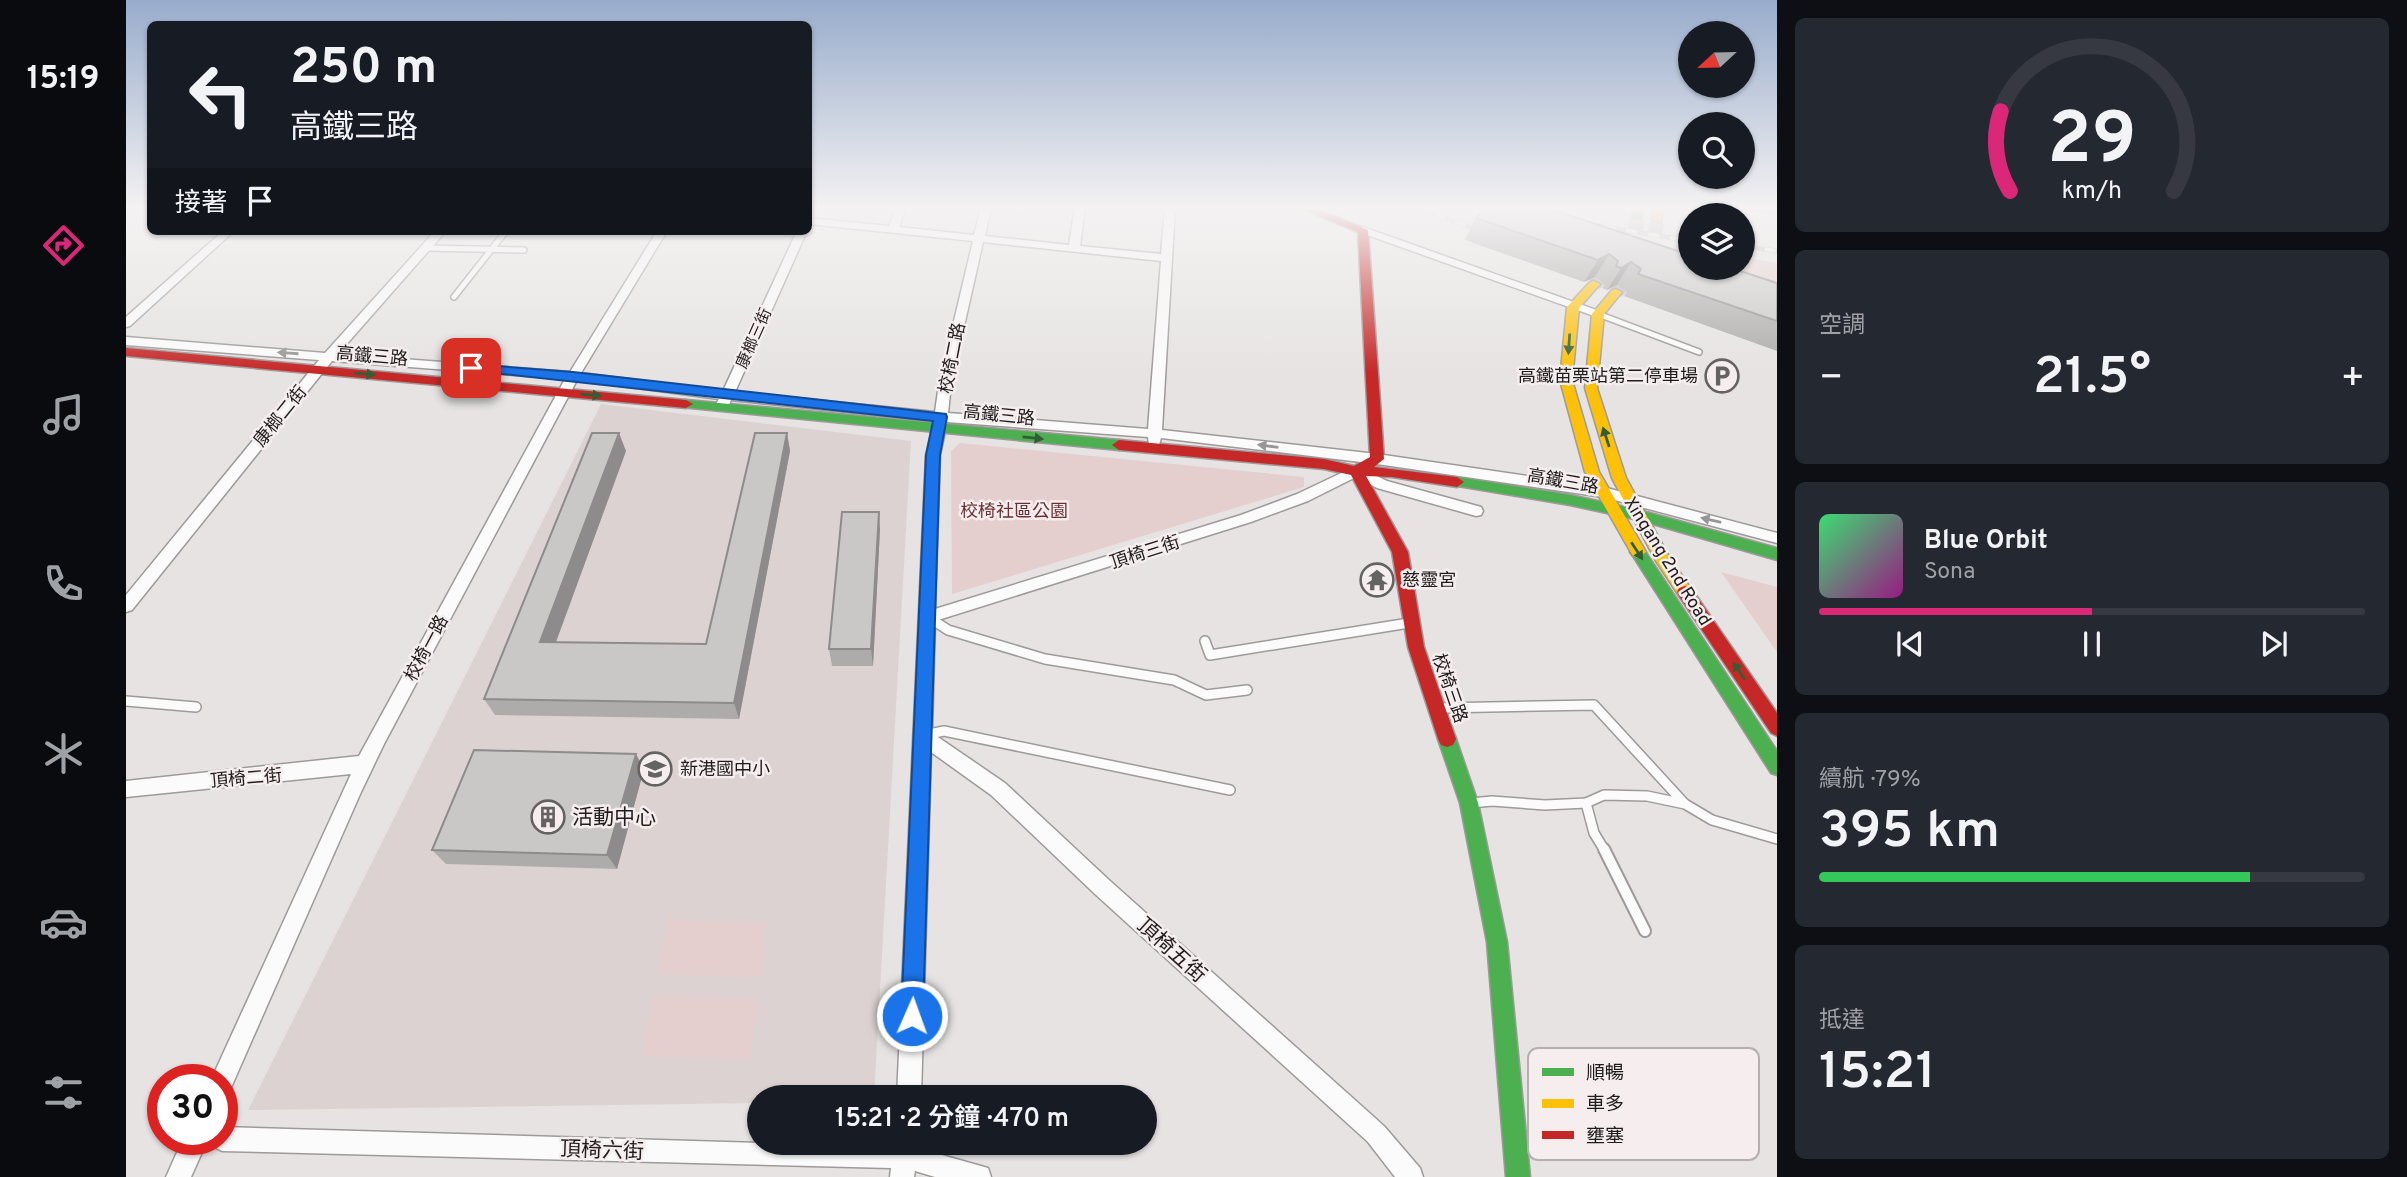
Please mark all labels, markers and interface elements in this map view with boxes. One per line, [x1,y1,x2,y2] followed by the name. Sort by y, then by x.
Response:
[1678,21,1755,98] north arrow
[1678,21,1755,280] map controls
[290,39,437,101] text: 250 m
[175,49,266,140] icon: left
[27,60,99,100] text: 15:19
[2047,97,2137,189] text: 29
[290,109,418,149] text: 高鐵三路
[1678,112,1755,189] button: search
[2062,176,2122,208] text: km/h
[241,182,279,220] icon: arrive
[175,188,227,221] text: 接著
[1678,203,1755,280] button: layers
[39,221,88,270] icon: directions
[733,306,777,372] street label: 康榔三街
[1819,312,1865,341] text: 空調
[935,321,972,396] street label: 校椅二路
[1563,333,1574,355] one-way arrow
[441,338,501,398] pin
[335,343,409,372] street label: 高鐵三路
[2033,346,2151,412] text: 21.5°
[277,347,299,358] one-way arrow
[452,349,490,387] icon: arrive
[1819,355,1844,404] text: −
[2340,355,2365,404] text: +
[1703,357,1741,395] parking icon: 高鐵苗栗站第二停車場
[1518,366,1698,389] place label: 高鐵苗栗站第二停車場
[354,369,376,380] one-way arrow
[250,382,313,452] street label: 康榔二街
[39,390,88,439] icon: music
[580,390,602,401] one-way arrow
[962,401,1036,432] street label: 高鐵三路
[1601,426,1611,447] one-way arrow
[1022,433,1044,444] one-way arrow
[1257,440,1279,451] one-way arrow
[1525,465,1600,500] street label: 高鐵三路
[1618,493,1716,631] street label: Xingang 2nd Road
[960,501,1068,524] park label: 校椅社區公園
[1700,514,1722,525] one-way arrow
[1924,525,2048,558] text: Blue Orbit
[1108,531,1183,575] street label: 頂椅三街
[1631,541,1644,560] one-way arrow
[1924,558,1975,587] text: Sona
[39,559,88,608] icon: phone
[1358,561,1396,599] temple icon: 慈靈宮
[1402,570,1456,593] place label: 慈靈宮
[400,612,454,686] street label: 校椅一路
[1891,625,1929,663] icon: previous
[2073,625,2111,663] icon: pause
[2255,625,2293,663] icon: next
[1426,651,1471,726] street label: 校椅三路
[1733,662,1746,681] one-way arrow
[39,729,88,778] icon: climate
[636,750,674,788] school or university icon: 新港國中小
[680,759,770,782] place label: 新港國中小
[209,765,283,794] street label: 頂椅二街
[1819,766,1921,795] text: 續航 · 79%
[529,798,567,836] building icon: 活動中心
[1819,800,2000,866] text: 395 km
[572,805,656,832] place label: 活動中心
[39,898,88,947] icon: car
[1131,913,1211,989] street label: 頂椅五街
[875,979,949,1053] position arrow
[1819,1007,1865,1036] text: 抵達
[1819,1041,1936,1107] text: 15:21
[1528,1048,1759,1160] legend
[1586,1062,1624,1086] text: 順暢
[147,1064,238,1155] speed limit sign: 30
[39,1068,88,1117] icon: filters
[1586,1093,1624,1117] text: 車多
[835,1103,1069,1136] text: 15:21 · 2 分鐘 · 470 m
[1586,1125,1624,1149] text: 壅塞
[560,1137,644,1166] street label: 頂椅六街

